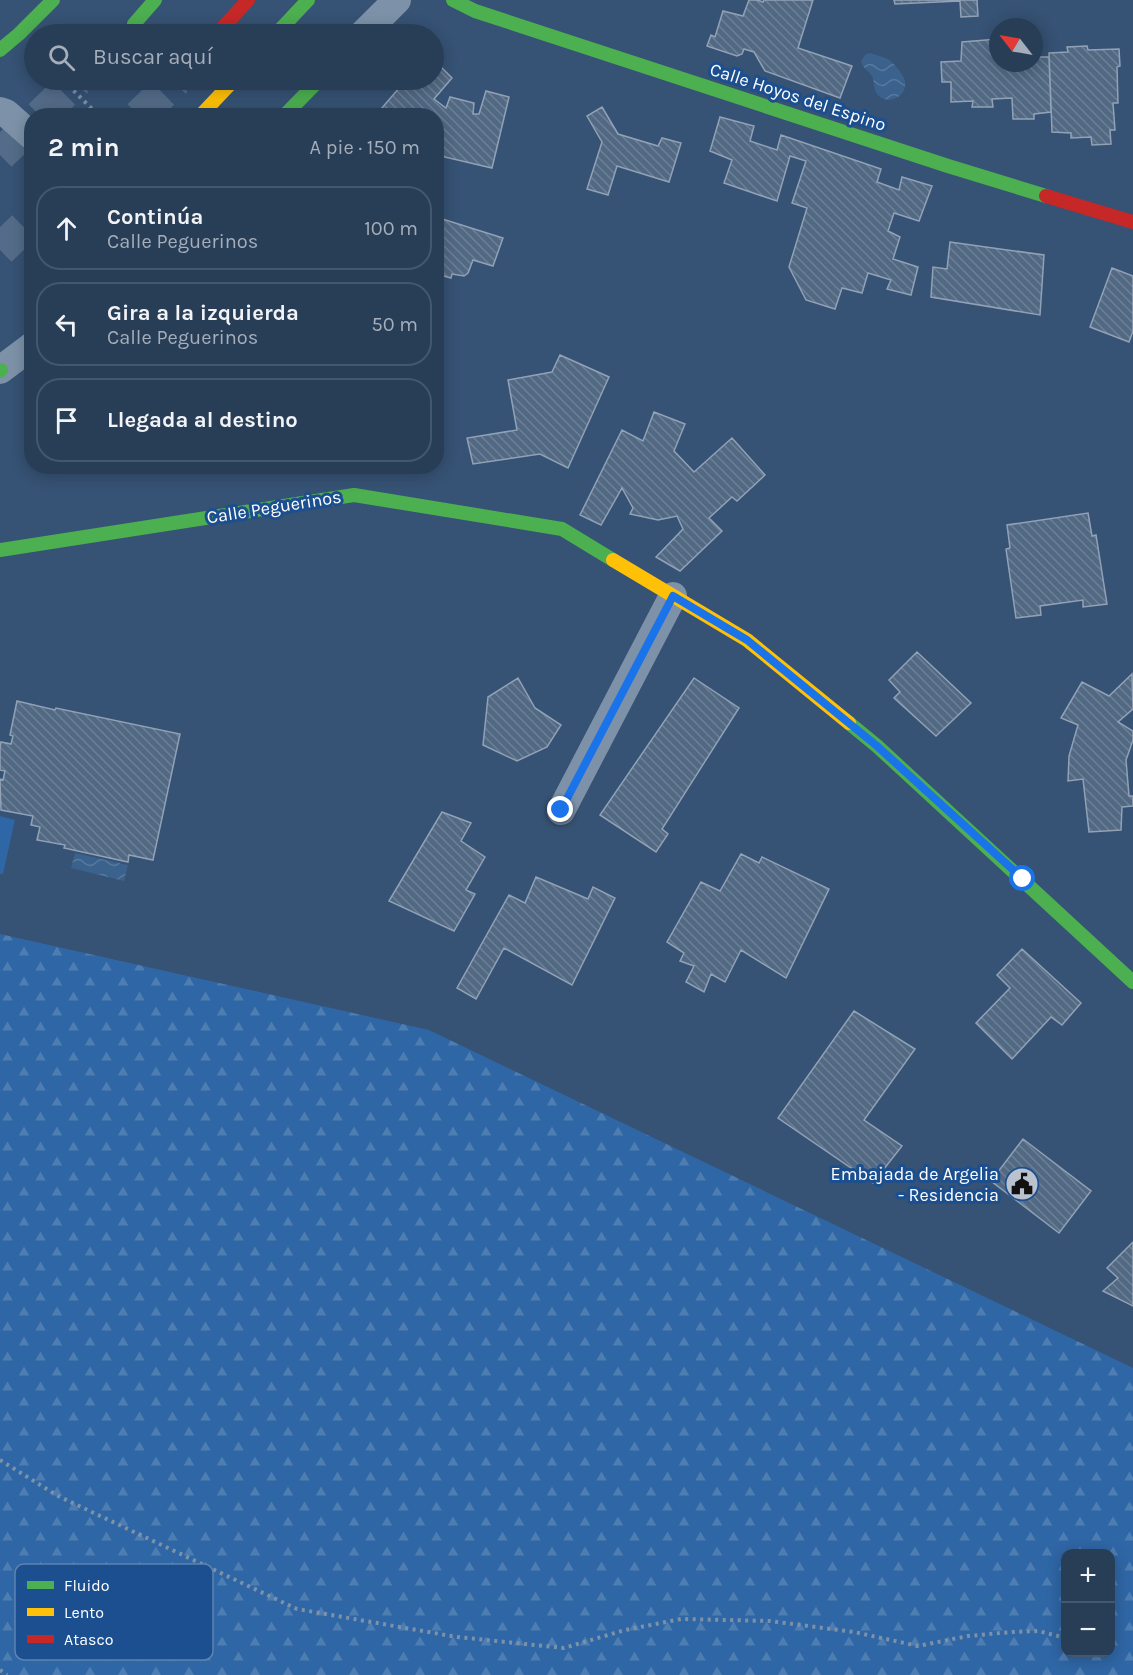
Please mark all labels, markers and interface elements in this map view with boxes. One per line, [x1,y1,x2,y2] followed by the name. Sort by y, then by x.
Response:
[989,18,1043,72] north arrow
[24,24,444,90] search box
[45,41,78,74] icon: search
[93,44,213,70] text: Buscar aquí
[707,58,889,136] street label: Calle Hoyos del Espino
[48,132,120,163] text: 2 min
[310,136,420,159] text: A pie · 150 m
[107,204,203,230] text: Continúa
[50,212,83,245] icon: ahead
[364,217,418,240] text: 100 m
[107,230,258,253] text: Calle Peguerinos
[107,300,299,326] text: Gira a la izquierda
[50,308,83,341] icon: left
[371,313,418,336] text: 50 m
[107,326,258,349] text: Calle Peguerinos
[50,404,83,437] icon: arrive
[107,407,298,433] text: Llegada al destino
[205,485,343,529] street label: Calle Peguerinos
[547,796,573,822] route end
[1009,865,1035,891] route start
[831,1163,999,1206] place label: Embajada de Argelia - Residencia
[1004,1166,1040,1202] public building icon: Embajada de Argelia - Residencia
[1061,1549,1115,1657] map controls
[1061,1549,1115,1603] button: +
[15,1564,213,1660] legend
[64,1576,110,1595] text: Fluido
[64,1603,104,1622] text: Lento
[1061,1603,1115,1657] button: −
[64,1630,113,1649] text: Atasco

